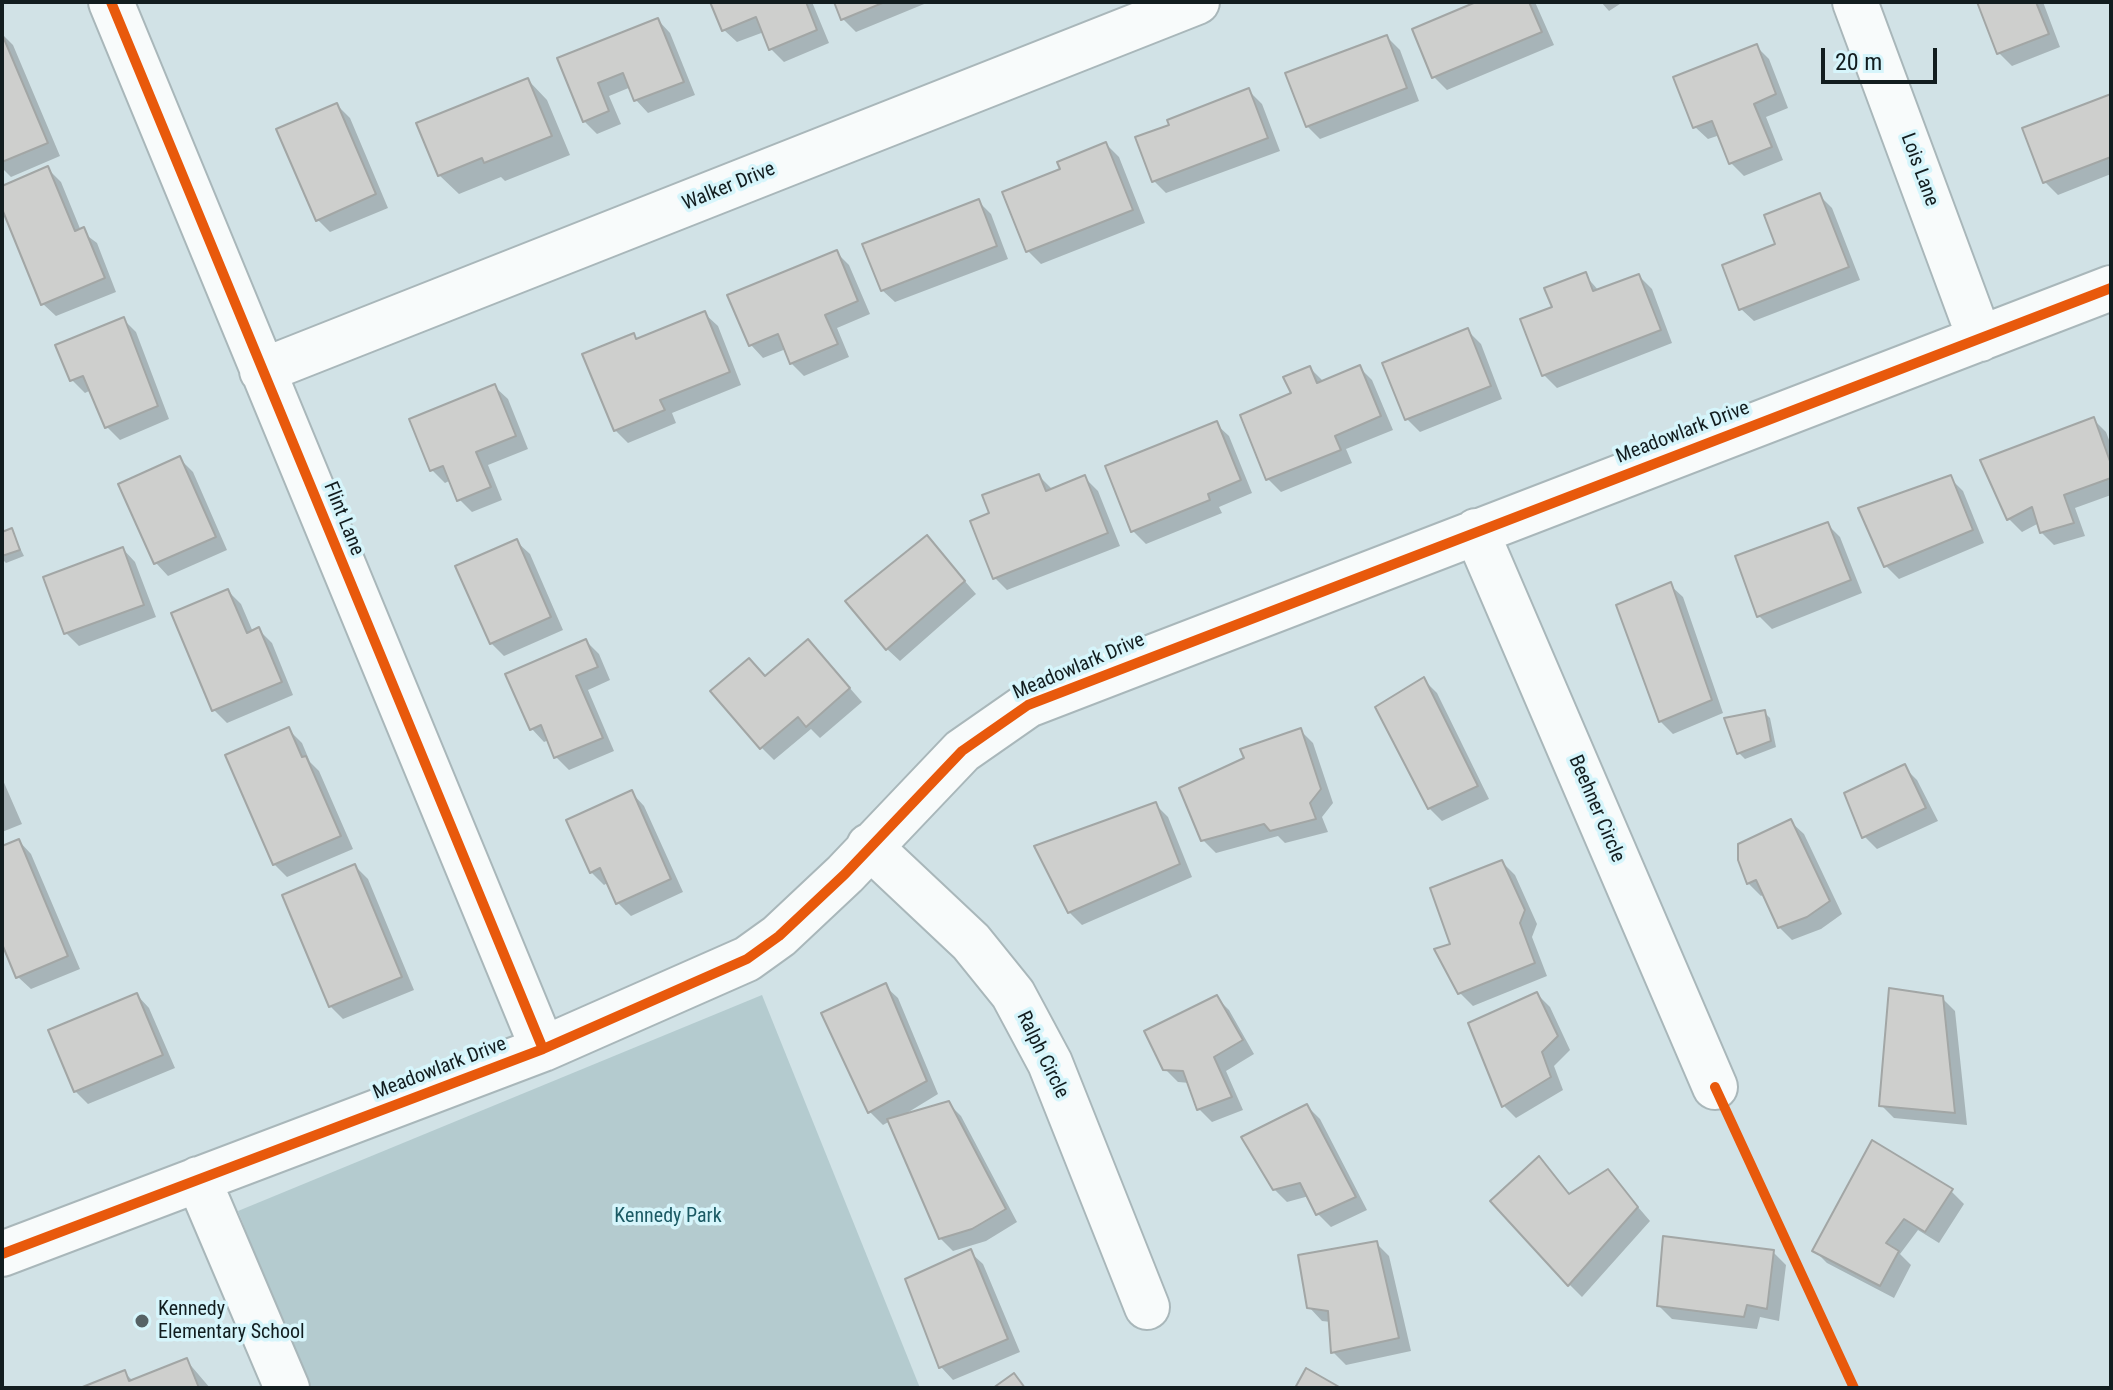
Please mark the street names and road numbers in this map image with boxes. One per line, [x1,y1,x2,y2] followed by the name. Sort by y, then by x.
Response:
[1895,130,1943,210] street label: Lois Lane
[679,158,779,216] street label: Walker Drive
[1613,397,1753,469] street label: Meadowlark Drive
[317,479,369,559] street label: Flint Lane
[1010,628,1148,706] street label: Meadowlark Drive
[1563,752,1629,866] street label: Beehner Circle
[1011,1008,1073,1102] street label: Ralph Circle
[370,1033,510,1105] street label: Meadowlark Drive

